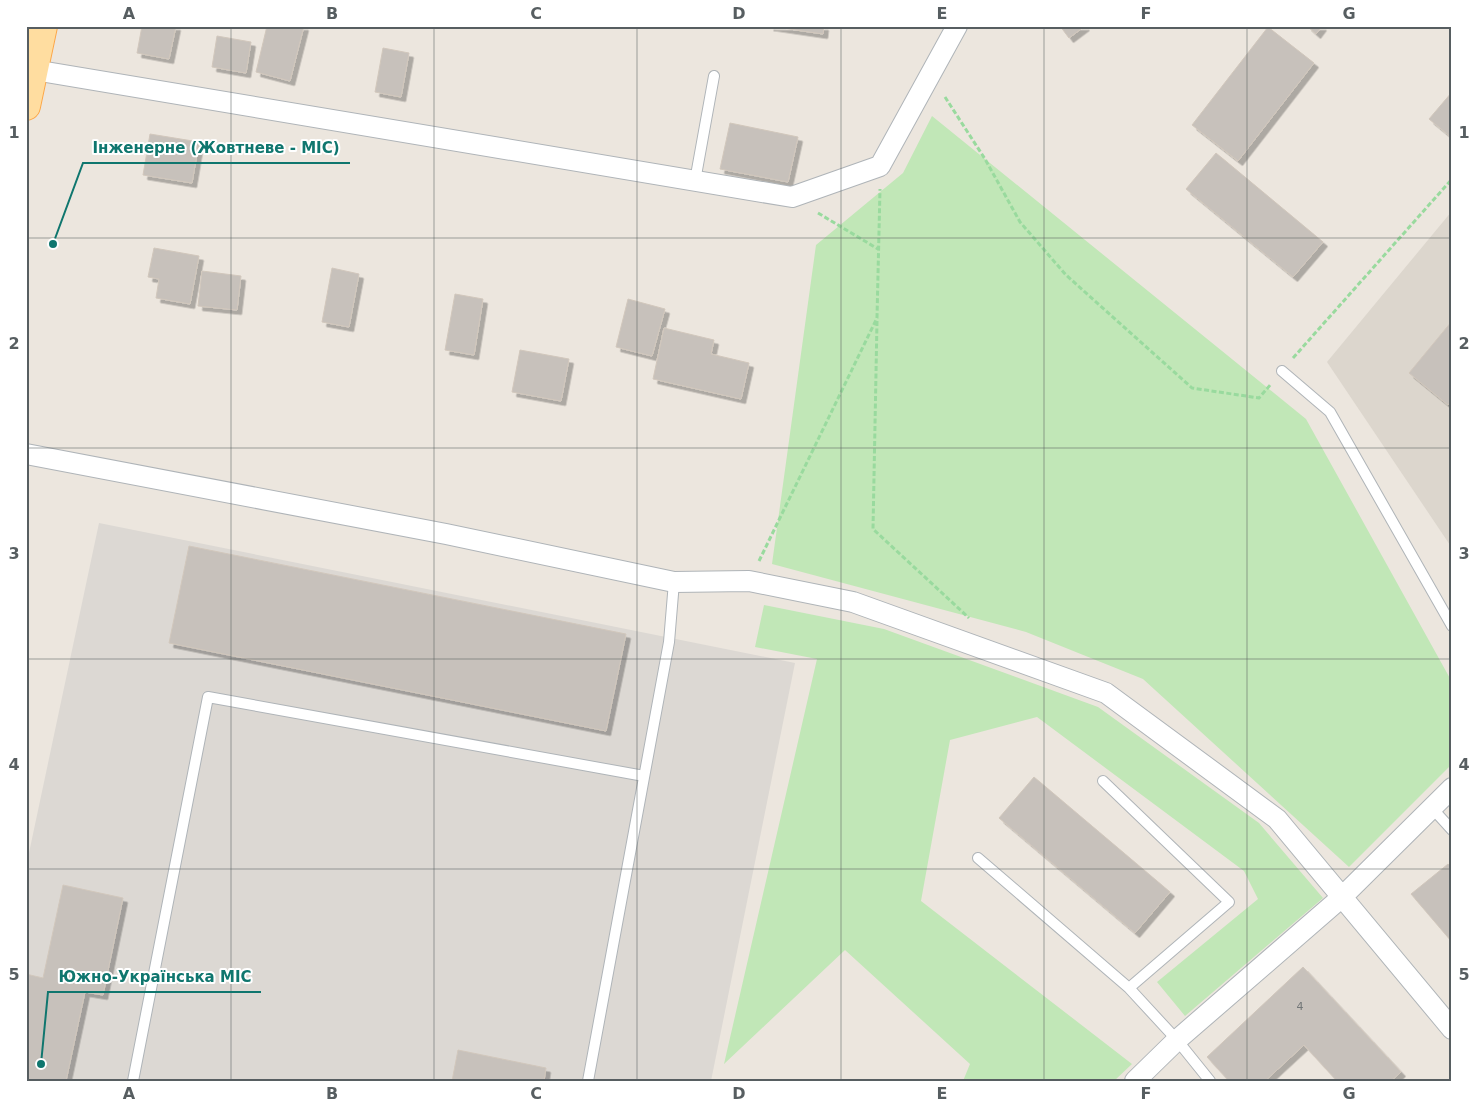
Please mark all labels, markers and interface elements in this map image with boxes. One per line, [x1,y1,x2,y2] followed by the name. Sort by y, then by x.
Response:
[123,4,136,23] text: A
[326,4,338,23] text: B
[530,4,542,23] text: C
[732,4,746,23] text: D
[937,4,947,23] text: E
[1141,4,1151,23] text: F
[1342,4,1356,23] text: G
[8,123,20,142] text: 1
[1458,123,1470,142] text: 1
[83,133,350,163] callout: Інженерне (Жовтневе - МІС)
[92,139,340,157] text: Інженерне (Жовтневе - МІС)
[8,334,20,353] text: 2
[1458,334,1470,353] text: 2
[8,544,20,563] text: 3
[1458,544,1470,563] text: 3
[8,755,20,774] text: 4
[1458,755,1470,774] text: 4
[48,962,261,992] callout: Южно-Українська МІС
[8,965,20,984] text: 5
[1458,965,1470,984] text: 5
[59,968,251,986] text: Южно-Українська МІС
[1297,1000,1304,1013] house number: 4
[123,1084,136,1103] text: A
[326,1084,338,1103] text: B
[530,1084,542,1103] text: C
[732,1084,746,1103] text: D
[937,1084,947,1103] text: E
[1141,1084,1151,1103] text: F
[1342,1084,1356,1103] text: G

